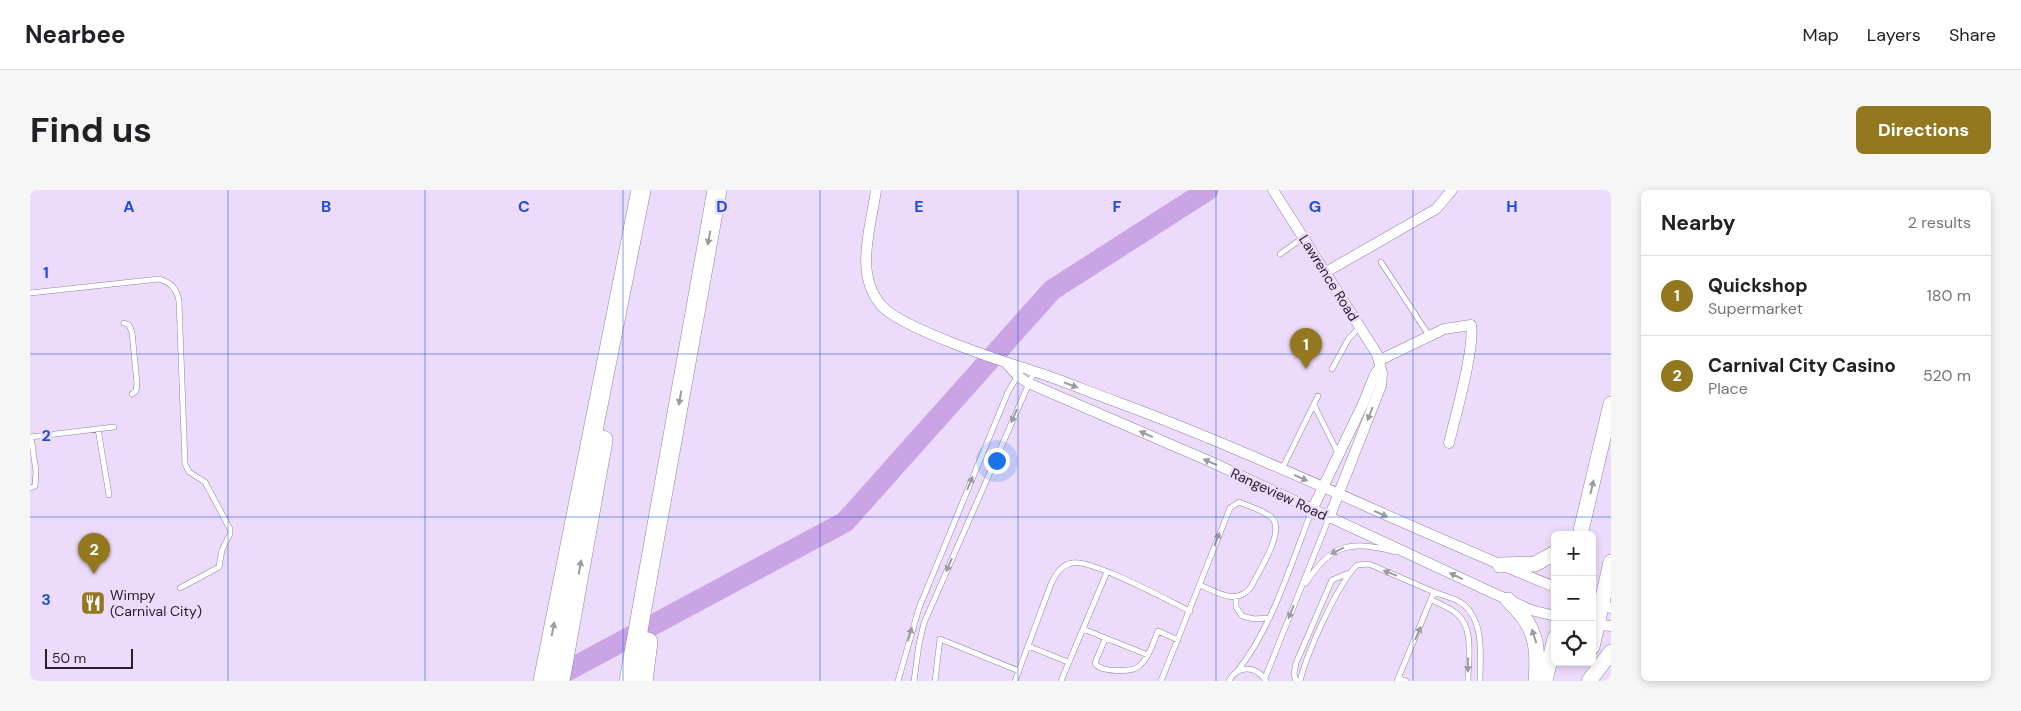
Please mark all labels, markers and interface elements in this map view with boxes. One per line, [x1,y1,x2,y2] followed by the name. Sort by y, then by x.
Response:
[25,19,125,50] text: Nearbee
[1803,23,1839,47] text: Map
[1867,23,1921,47] text: Layers
[1949,23,1996,47] text: Share
[1856,106,1991,154] button: Directions
[30,107,152,153] text: Find us
[123,196,135,217] text: A
[321,196,331,217] text: B
[518,196,530,217] text: C
[716,196,728,217] text: D
[914,196,924,217] text: E
[1113,196,1122,217] text: F
[1309,196,1321,217] text: G
[1506,196,1518,217] text: H
[1661,209,1735,237] text: Nearby
[1908,212,1971,233] text: 2 results
[704,230,712,246] one-way arrow
[1295,231,1363,325] street label: Lawrence Road
[43,262,49,283] text: 1
[1708,273,1808,298] text: Quickshop
[1674,285,1680,306] text: 1
[1927,285,1971,306] text: 180 m
[1708,298,1803,319] text: Supermarket
[1290,328,1322,369] pin: 1
[1708,353,1896,378] text: Carnival City Casino
[1672,365,1682,386] text: 2
[1923,365,1971,386] text: 520 m
[1708,378,1748,399] text: Place
[1064,381,1079,389] one-way arrow
[675,390,683,406] one-way arrow
[1366,407,1374,422] one-way arrow
[1010,409,1018,424] one-way arrow
[41,425,51,446] text: 2
[1139,430,1154,439] one-way arrow
[984,448,1010,474] your location
[1203,458,1217,466] one-way arrow
[1228,464,1330,524] street label: Rangeview Road
[1294,475,1308,483] one-way arrow
[967,476,975,490] one-way arrow
[1588,480,1596,495] one-way arrow
[1374,510,1388,518] one-way arrow
[1551,531,1596,666] map controls
[1551,531,1596,576] button: +
[1214,532,1222,546] one-way arrow
[78,533,110,574] pin: 2
[1329,546,1344,555] one-way arrow
[945,558,953,572] one-way arrow
[577,559,585,575] one-way arrow
[1383,568,1397,576] one-way arrow
[1448,571,1463,580] one-way arrow
[1551,576,1596,621] button: −
[110,586,202,620] place label: Wimpy (Carnival City)
[41,589,51,610] text: 3
[80,590,106,616] restaurant icon: Wimpy (Carnival City)
[1287,605,1295,619] one-way arrow
[549,621,557,637] one-way arrow
[1551,621,1596,666] button: locate
[907,626,915,641] one-way arrow
[1414,626,1422,640] one-way arrow
[1530,629,1537,644] one-way arrow
[45,646,132,669] scale bar
[52,649,86,667] text: 50 m
[1464,658,1472,674] one-way arrow

